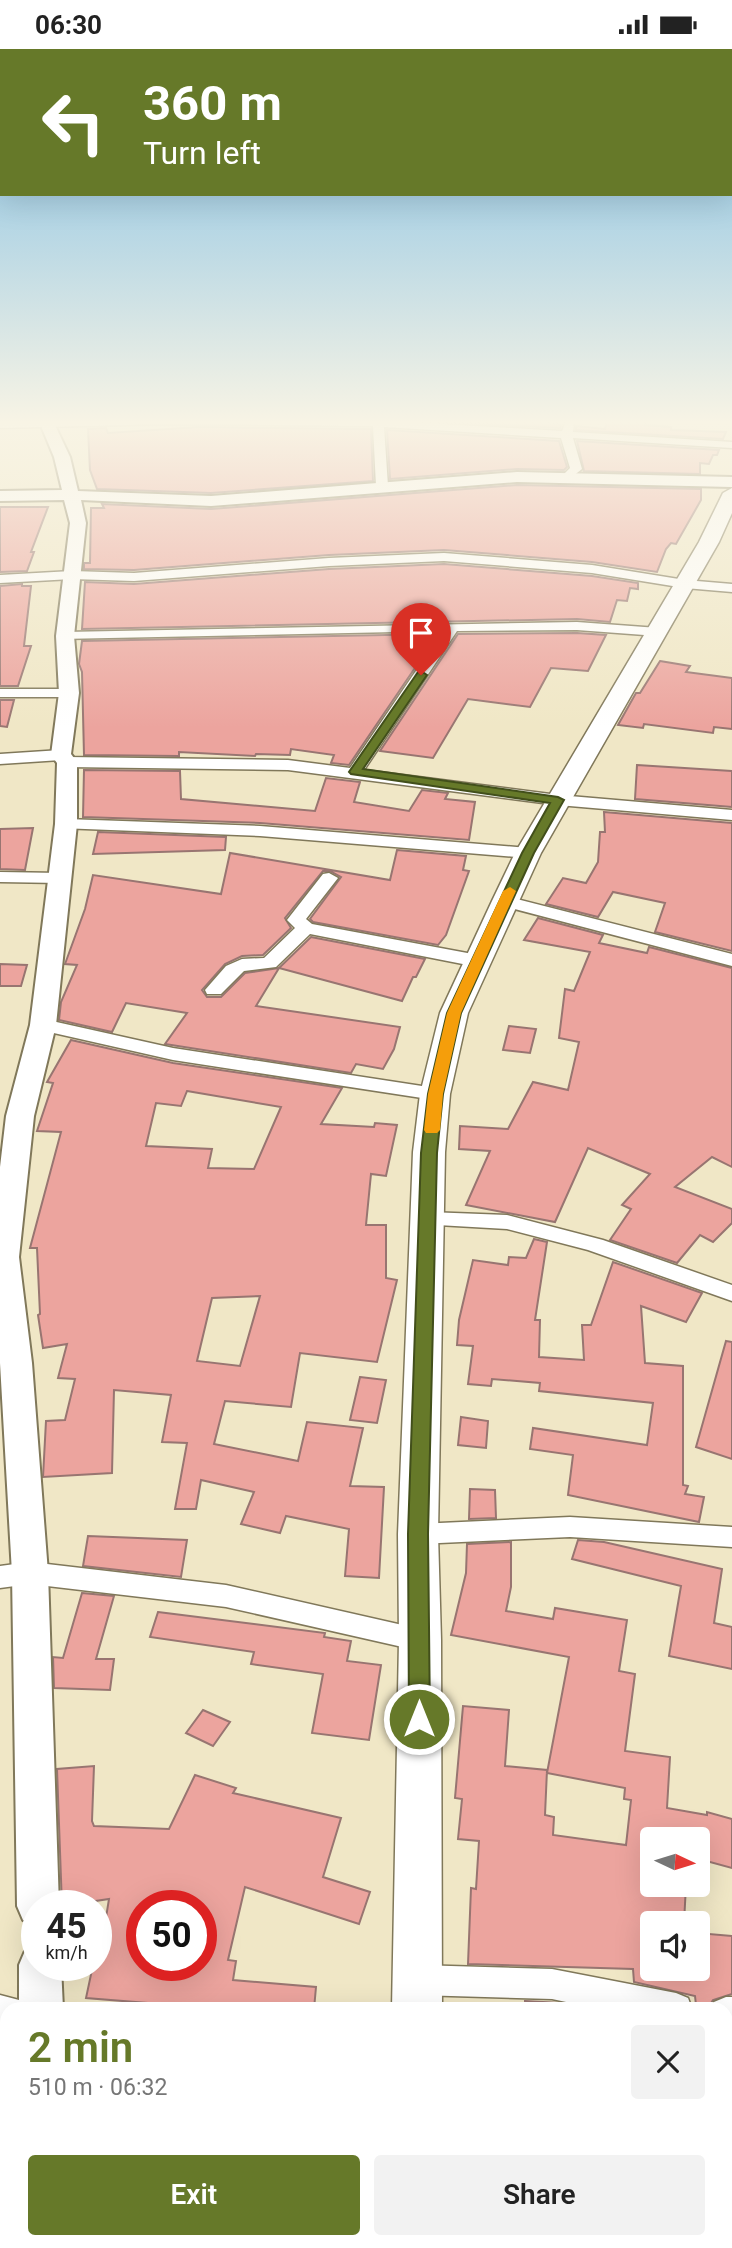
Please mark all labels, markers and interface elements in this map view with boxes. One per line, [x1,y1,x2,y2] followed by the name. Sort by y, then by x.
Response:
[35,10,102,40] text: 06:30
[143,75,282,132] text: 360 m
[28,77,119,168] icon: left
[143,134,261,172] text: Turn left
[391,603,451,675] pin
[402,614,440,652] icon: arrive
[382,1682,456,1756] position arrow
[640,1827,710,1897] north arrow
[640,1827,710,1981] map controls
[126,1890,217,1981] speed limit sign: 50
[46,1906,87,1947] text: 45
[640,1911,710,1981] button: sound
[45,1942,88,1963] text: km/h
[28,2023,133,2072] text: 2 min
[631,2025,705,2099] button: close
[28,2074,167,2101] text: 510 m · 06:32
[28,2155,360,2235] button: Exit
[374,2155,705,2235] button: Share

